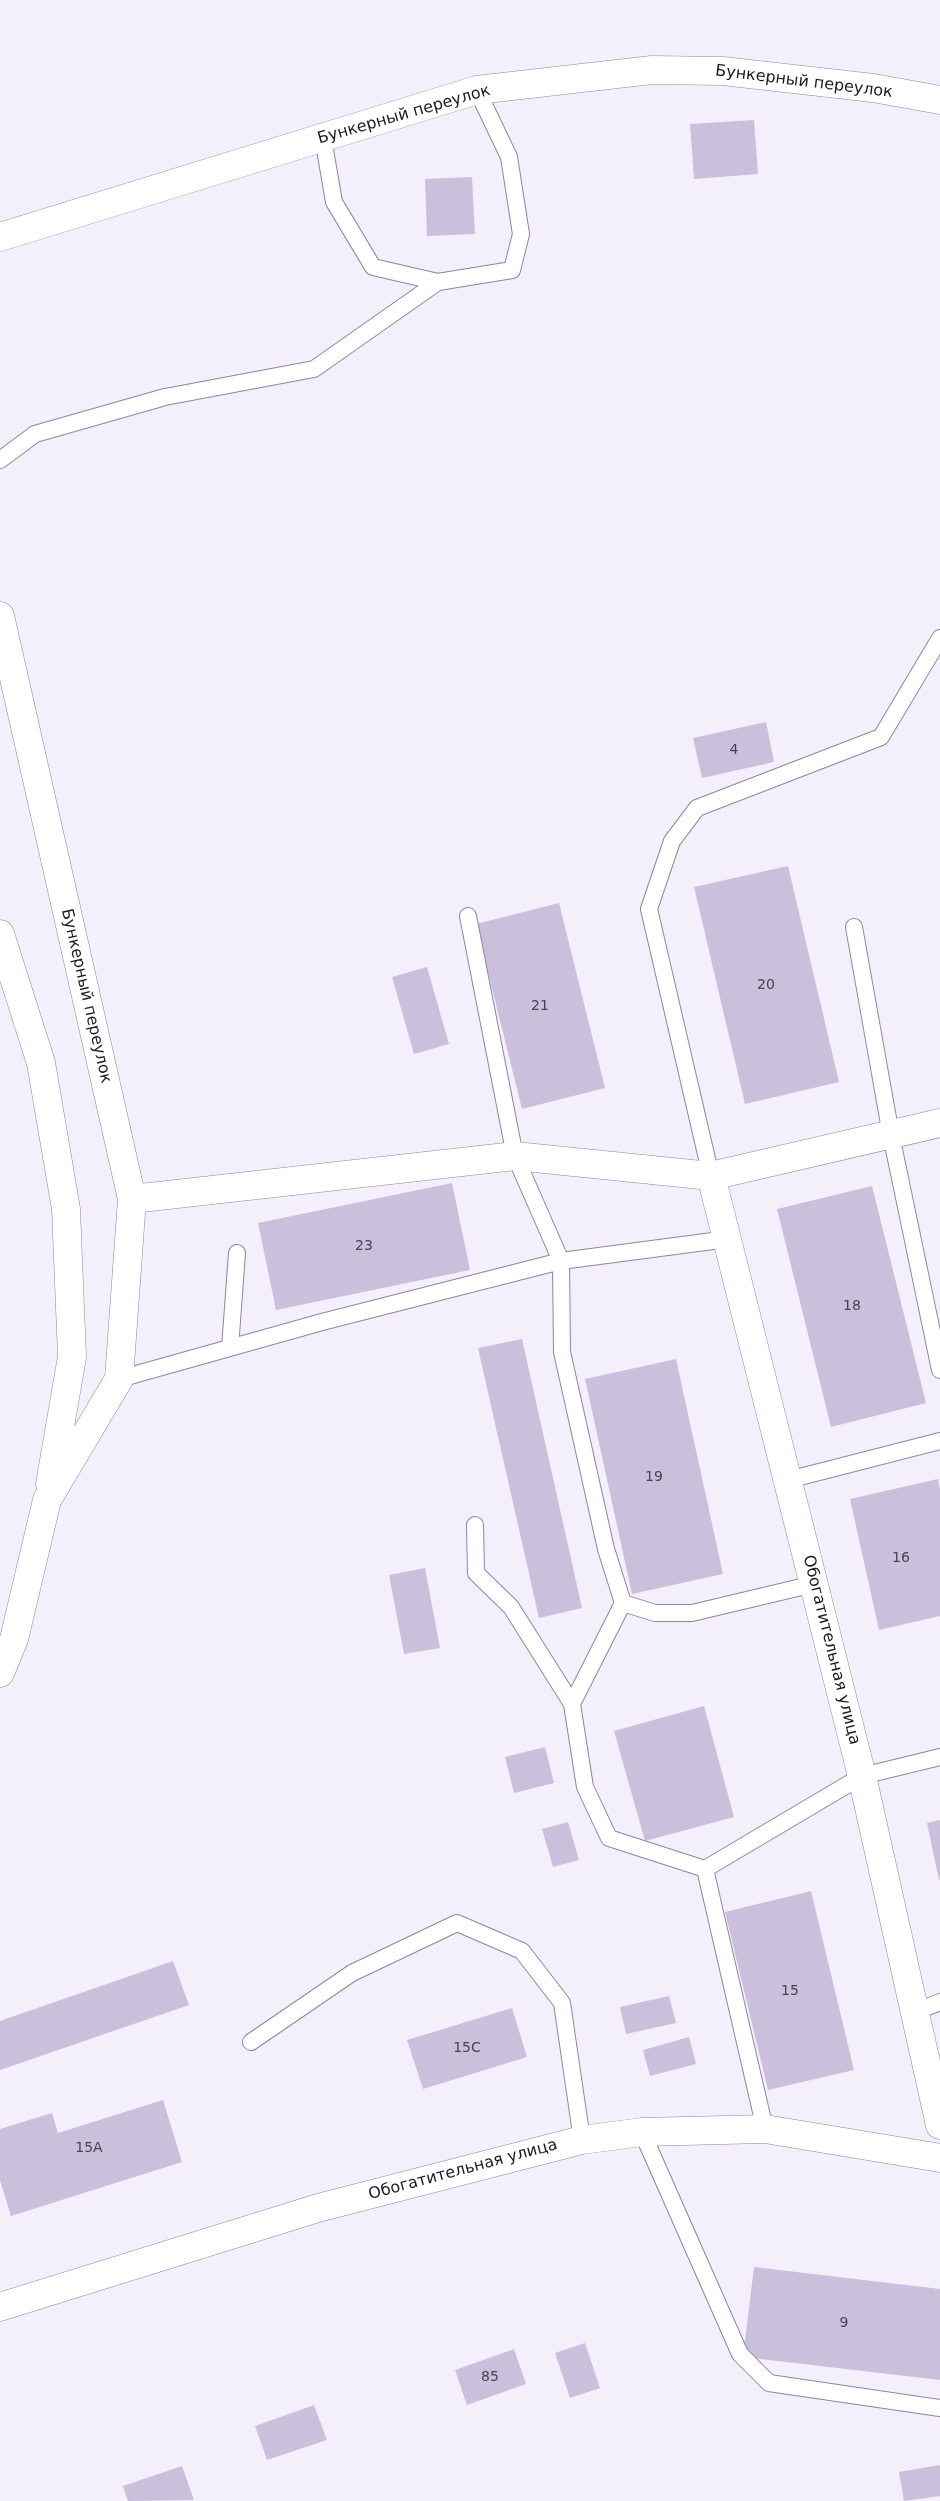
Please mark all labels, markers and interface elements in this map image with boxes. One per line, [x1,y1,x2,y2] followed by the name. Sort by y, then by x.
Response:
[714,62,894,102] street label: Бункерный переулок
[316,81,492,149] street label: Бункерный переулок
[730,742,738,758] house number: 4
[57,907,115,1085] street label: Бункерный переулок
[757,977,775,993] house number: 20
[531,998,549,1014] house number: 21
[355,1238,373,1254] house number: 23
[843,1298,861,1314] house number: 18
[645,1469,663,1485] house number: 19
[892,1550,910,1566] house number: 16
[798,1553,864,1747] street label: Обогатительная улица
[781,1983,799,1999] house number: 15
[453,2040,481,2056] house number: 15С
[366,2136,560,2204] street label: Обогатительная улица
[75,2140,103,2156] house number: 15А
[840,2315,848,2331] house number: 9
[481,2369,499,2385] house number: 85

